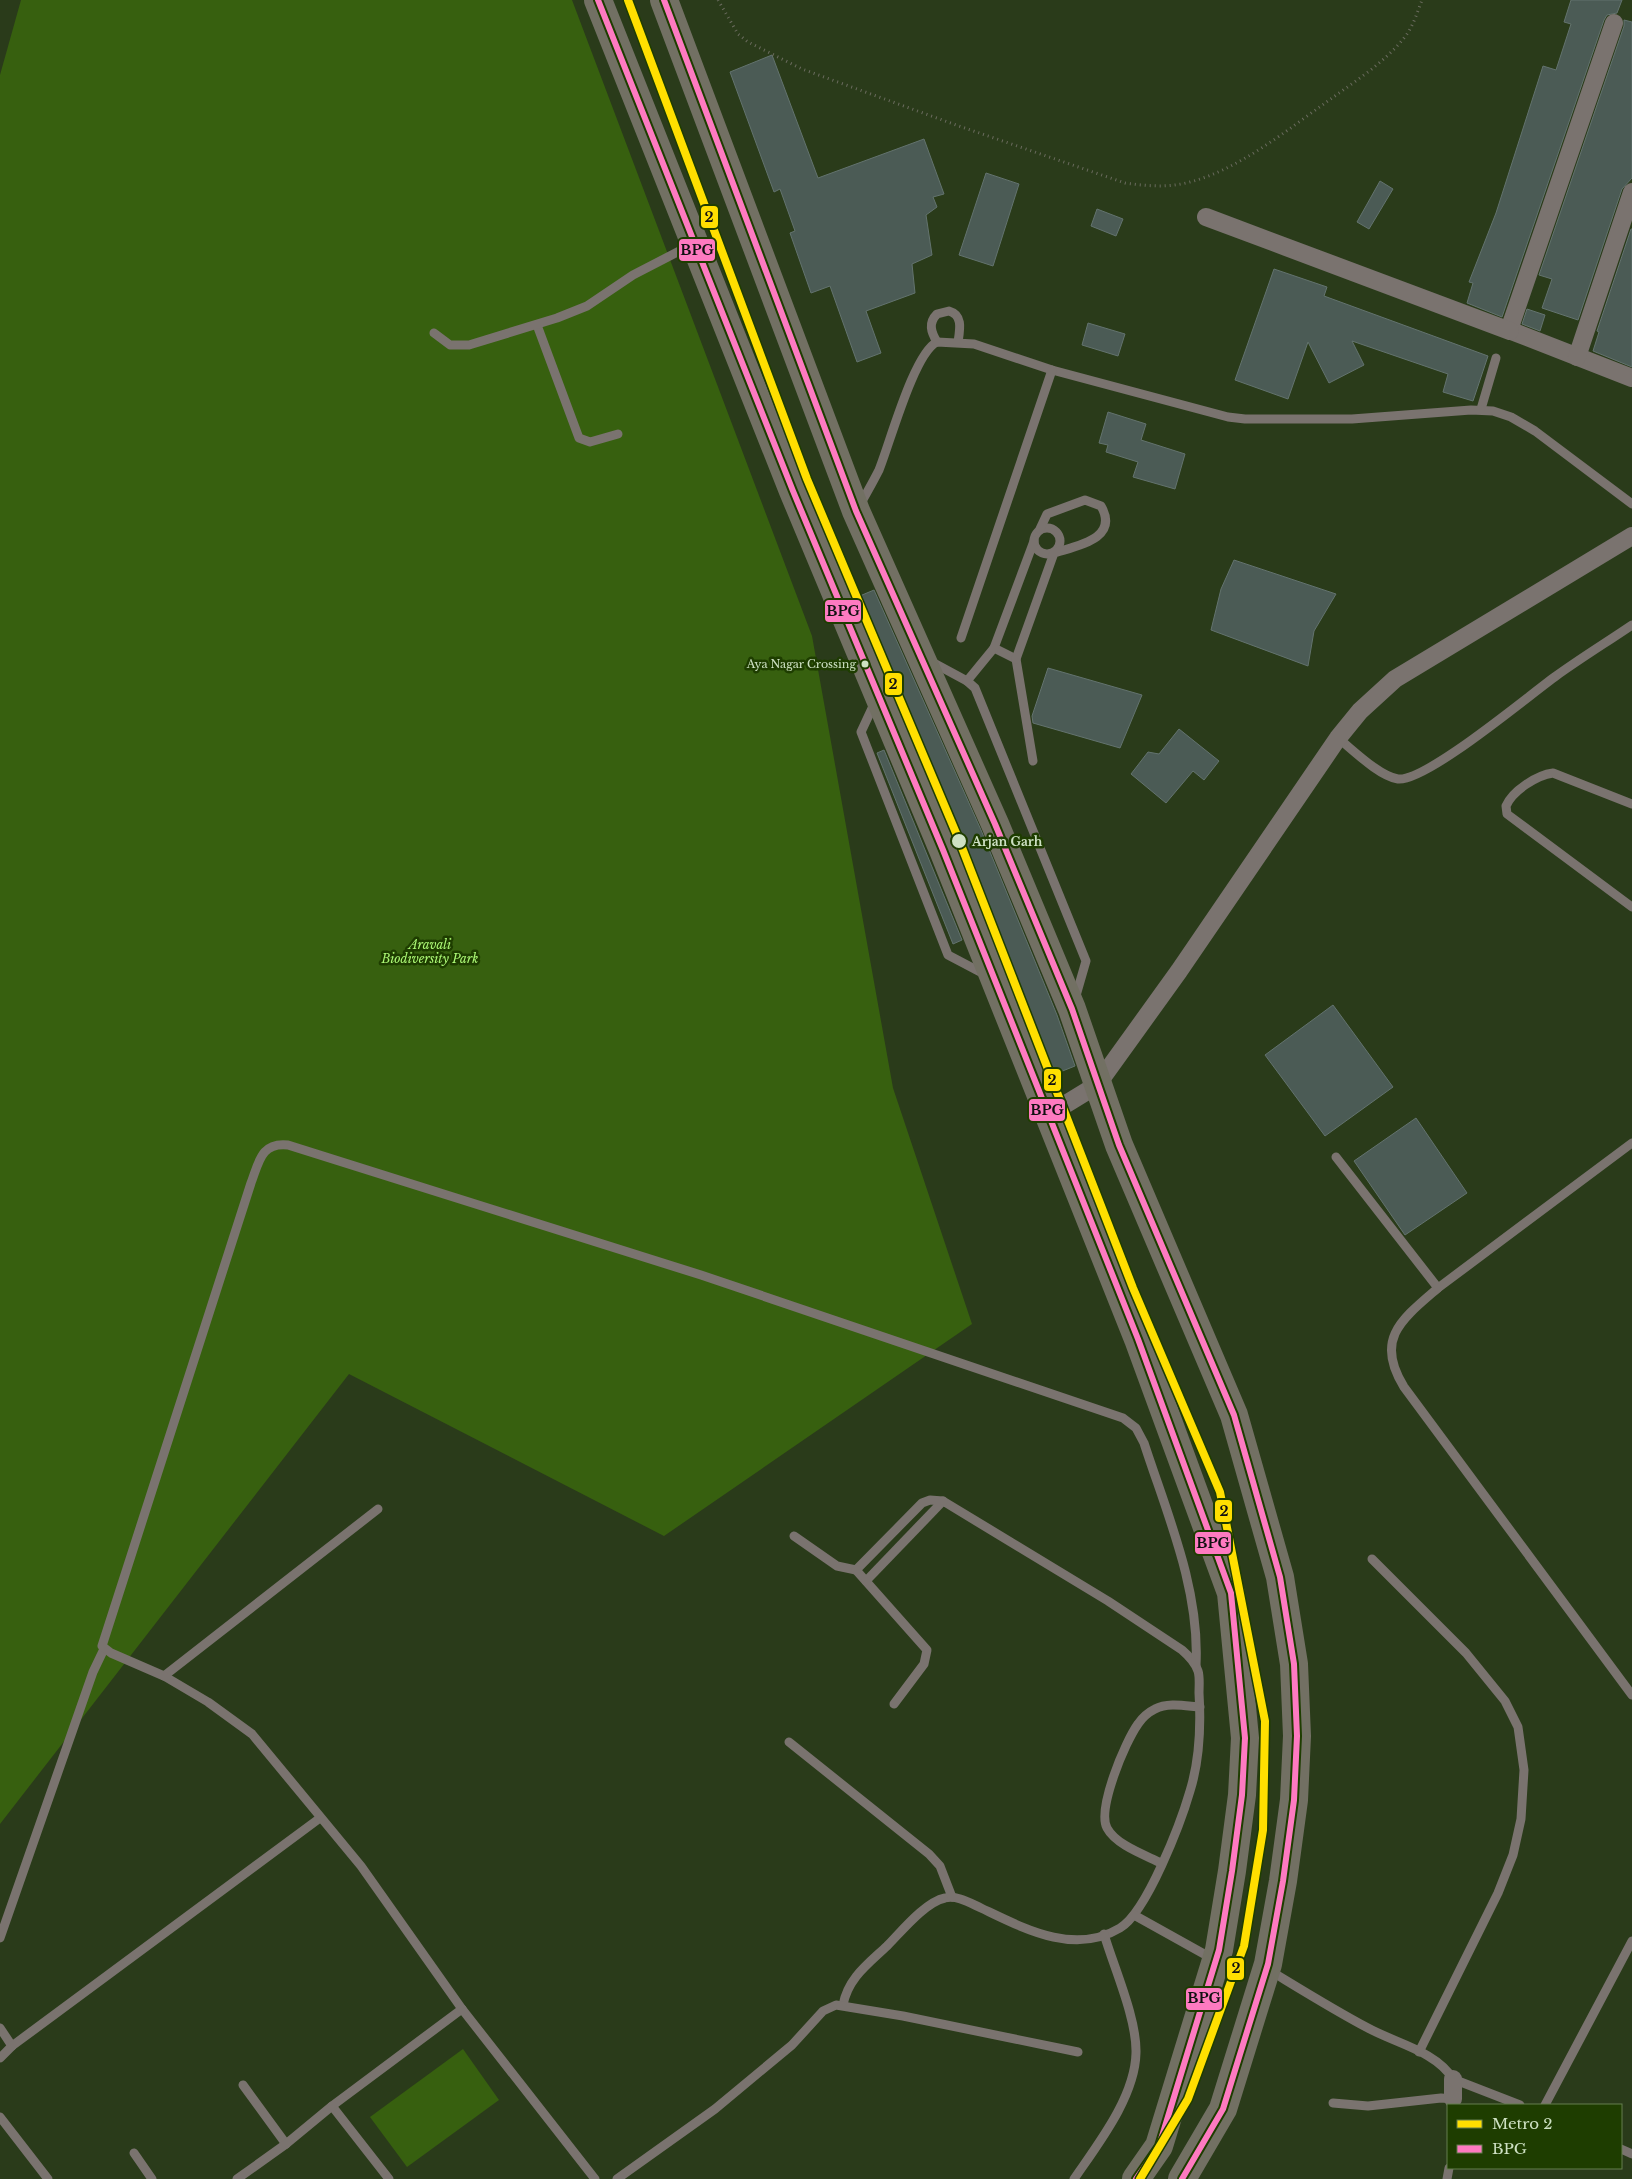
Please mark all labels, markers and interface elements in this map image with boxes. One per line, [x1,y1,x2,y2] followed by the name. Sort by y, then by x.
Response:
[700,205,719,229] line badge: 2
[704,208,714,226] text: 2
[678,238,716,262] line badge: BPG
[680,241,714,259] text: BPG
[824,599,862,623] line badge: BPG
[826,602,860,620] text: BPG
[746,657,856,671] place label: Aya Nagar Crossing
[860,659,870,669] marker: Aya Nagar Crossing
[884,672,903,696] line badge: 2
[888,675,898,693] text: 2
[950,832,968,850] marker: Arjan Garh
[971,834,1043,849] place label: Arjan Garh
[381,937,478,966] park label: Aravali Biodiversity Park
[1043,1068,1062,1092] line badge: 2
[1047,1071,1057,1089] text: 2
[1028,1098,1066,1122] line badge: BPG
[1030,1101,1064,1119] text: BPG
[1214,1499,1233,1523] line badge: 2
[1219,1502,1229,1520] text: 2
[1194,1531,1232,1555] line badge: BPG
[1196,1534,1230,1552] text: BPG
[1226,1957,1245,1981] line badge: 2
[1231,1959,1241,1977] text: 2
[1185,1987,1223,2011] line badge: BPG
[1187,1989,1221,2007] text: BPG
[1447,2104,1622,2169] legend
[1492,2114,1553,2133] text: Metro 2
[1492,2139,1527,2158] text: BPG

